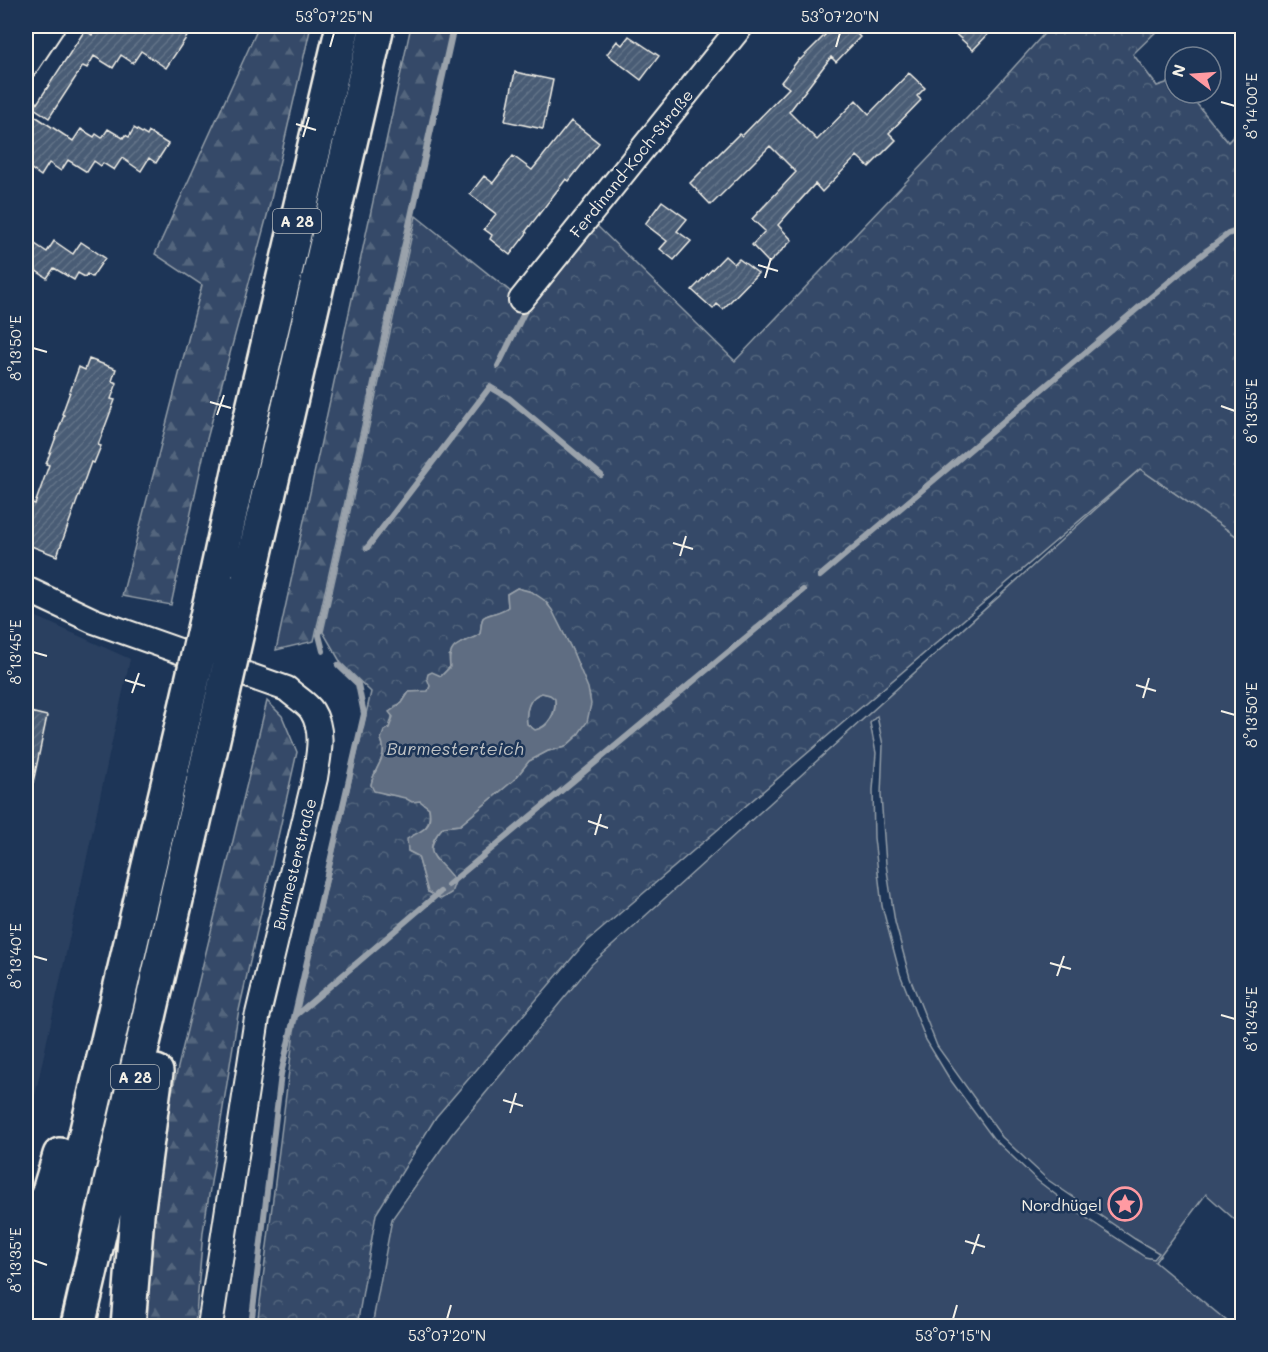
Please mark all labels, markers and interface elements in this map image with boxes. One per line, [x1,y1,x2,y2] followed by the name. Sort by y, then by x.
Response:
[295,6,373,26] text: 53°07'25"N
[801,6,879,26] text: 53°07'20"N
[1163,45,1223,105] north arrow
[1166,62,1190,79] text: N
[1241,73,1261,139] text: 8°14'00"E
[565,85,697,241] street label: Ferdinand-Koch-Straße
[273,209,321,233] road number: A 28
[5,315,25,381] text: 8°13'50"E
[1241,378,1261,444] text: 8°13'55"E
[5,619,25,685] text: 8°13'45"E
[1241,682,1261,748] text: 8°13'50"E
[386,736,524,760] water label: Burmesterteich
[267,796,321,932] street label: Burmesterstraße
[5,923,25,989] text: 8°13'40"E
[1241,986,1261,1052] text: 8°13'45"E
[111,1065,159,1089] road number: A 28
[1107,1186,1143,1222] place icon: Nordhügel
[1022,1194,1102,1215] place label: Nordhügel
[5,1227,25,1293] text: 8°13'35"E
[408,1325,486,1345] text: 53°07'20"N
[915,1325,991,1345] text: 53°07'15"N

